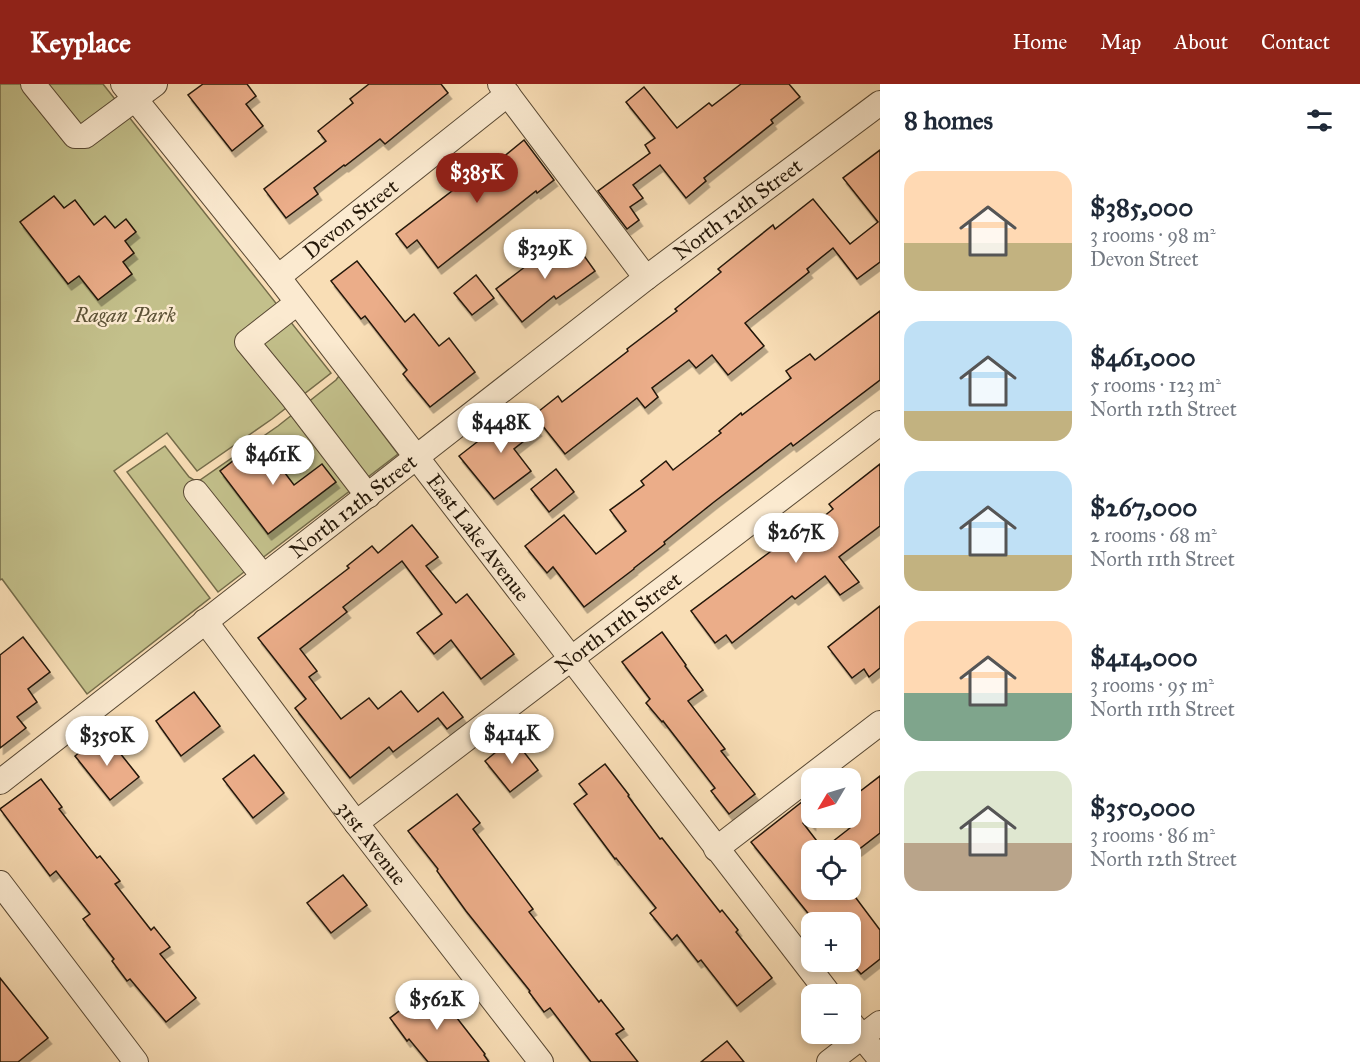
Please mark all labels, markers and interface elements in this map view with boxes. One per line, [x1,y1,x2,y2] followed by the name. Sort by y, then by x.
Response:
[30,25,131,60] text: Keyplace
[1012,29,1067,55] text: Home
[1100,29,1141,55] text: Map
[1174,29,1228,55] text: About
[1261,29,1330,55] text: Contact
[904,104,993,136] text: 8 homes
[1303,104,1336,137] icon: filters
[668,152,808,266] street label: North 12th Street
[435,153,519,204] pin: $385K
[450,160,504,184] text: $385K
[298,173,404,265] street label: Devon Street
[1090,191,1193,223] text: $385,000
[952,195,1024,267] icon: home
[1090,223,1215,247] text: 3 rooms · 98 m²
[503,229,587,280] pin: $329K
[518,236,572,260] text: $329K
[1090,247,1199,271] text: Devon Street
[73,302,176,328] park label: Ragan Park
[1090,341,1196,373] text: $461,000
[952,345,1024,417] icon: home
[1090,373,1221,397] text: 5 rooms · 123 m²
[1090,397,1237,421] text: North 12th Street
[459,403,543,454] pin: $448K
[471,410,531,434] text: $448K
[231,435,315,486] pin: $461K
[245,442,301,466] text: $461K
[284,448,422,564] street label: North 12th Street
[421,469,535,607] street label: East Lake Avenue
[1090,491,1197,523] text: $267,000
[952,495,1024,567] icon: home
[754,513,838,564] pin: $267K
[768,520,824,544] text: $267K
[1090,523,1217,547] text: 2 rooms · 68 m²
[1090,547,1235,571] text: North 11th Street
[550,566,687,679] street label: North 11th Street
[1090,641,1198,673] text: $414,000
[952,645,1024,717] icon: home
[1090,673,1214,697] text: 3 rooms · 95 m²
[1090,697,1235,721] text: North 11th Street
[470,714,554,765] pin: $414K
[65,716,149,767] pin: $350K
[484,721,540,745] text: $414K
[79,723,135,747] text: $350K
[801,768,861,828] north arrow
[801,768,861,1044] map controls
[1090,791,1195,823] text: $350,000
[952,795,1024,867] icon: home
[331,796,413,891] street label: 31st Avenue
[1090,823,1215,847] text: 3 rooms · 86 m²
[801,840,861,900] button: locate
[1090,847,1237,871] text: North 12th Street
[801,912,861,972] button: +
[395,980,479,1031] pin: $562K
[801,984,861,1044] button: −
[409,987,465,1011] text: $562K

